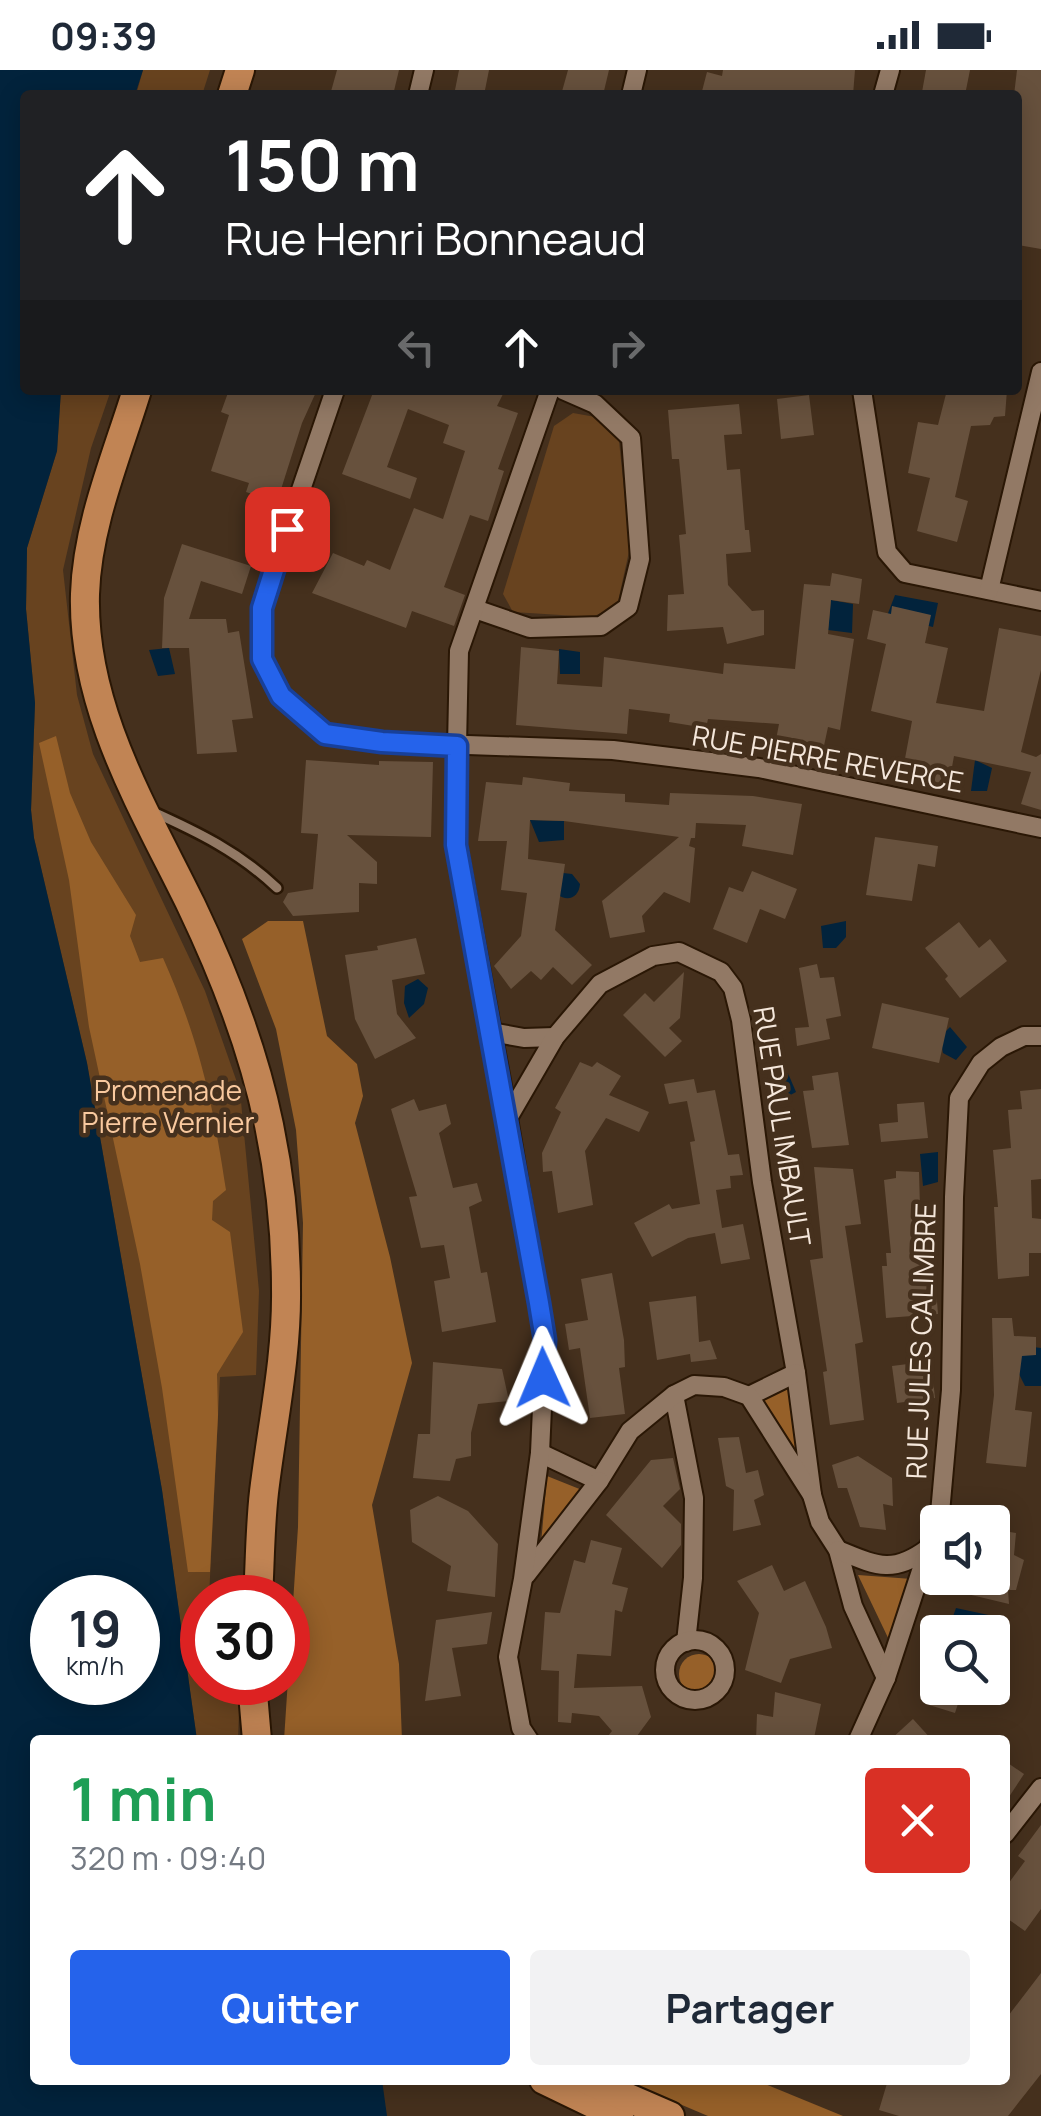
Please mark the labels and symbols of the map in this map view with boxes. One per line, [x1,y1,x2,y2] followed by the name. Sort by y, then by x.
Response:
[245,487,330,572] pin
[689,715,967,801] street label: RUE PIERRE REVERCE
[745,1004,821,1249] street label: RUE PAUL IMBAULT
[82,1071,255,1141] park label: Promenade Pierre Vernier
[896,1202,944,1480] street label: RUE JULES CALIMBRE
[491,1326,595,1430] position arrow
[180,1575,310,1705] speed limit sign: 30

